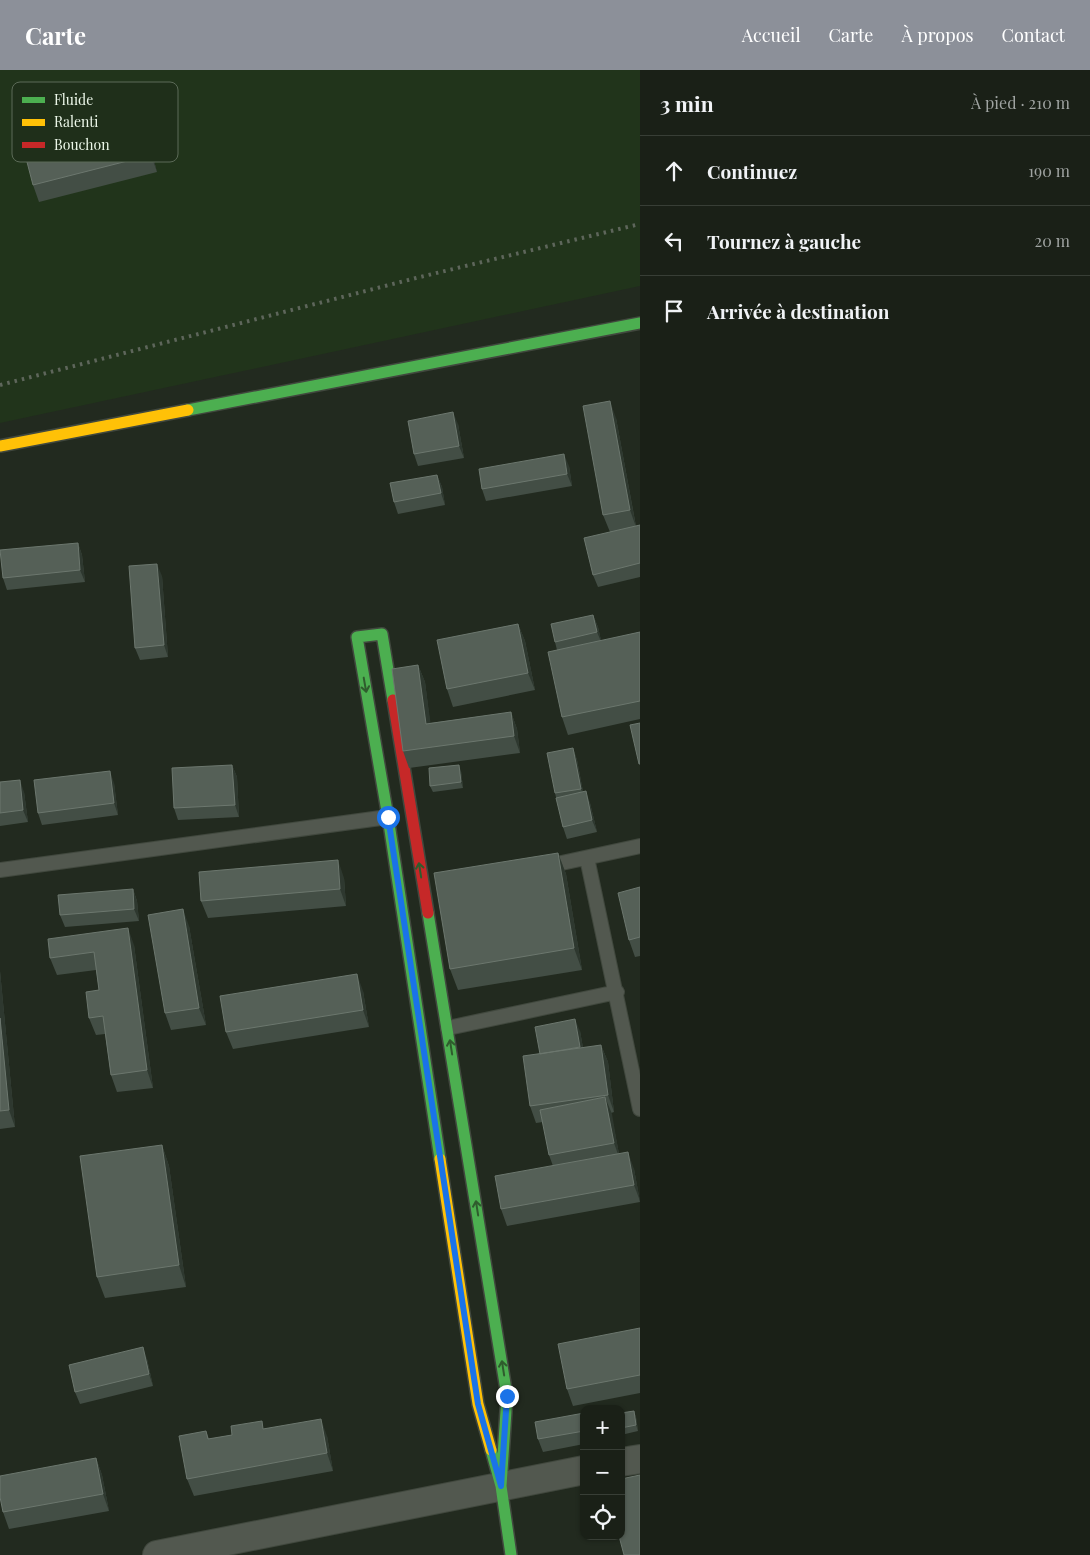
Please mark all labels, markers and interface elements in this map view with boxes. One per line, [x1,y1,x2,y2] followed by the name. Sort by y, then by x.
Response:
[25,19,86,51] text: Carte
[742,23,801,47] text: Accueil
[829,23,873,47] text: Carte
[901,23,974,47] text: À propos
[1002,23,1065,47] text: Contact
[12,82,178,162] legend
[660,89,714,117] text: 3 min
[54,90,93,109] text: Fluide
[971,92,1070,113] text: À pied · 210 m
[54,112,98,131] text: Ralenti
[54,135,110,154] text: Bouchon
[660,157,688,185] icon: ahead
[707,158,797,184] text: Continuez
[1028,160,1070,181] text: 190 m
[660,227,688,255] icon: left
[707,228,861,254] text: Tournez à gauche
[1035,230,1070,251] text: 20 m
[660,297,688,325] icon: arrive
[707,298,889,324] text: Arrivée à destination
[360,677,370,693] one-way arrow
[377,806,400,829] route start
[415,862,425,878] one-way arrow
[446,1040,456,1056] one-way arrow
[472,1200,482,1216] one-way arrow
[497,1361,507,1377] one-way arrow
[496,1385,519,1408] route end
[580,1405,625,1540] map controls
[580,1405,625,1450] button: +
[580,1450,625,1495] button: −
[580,1495,625,1540] button: locate

